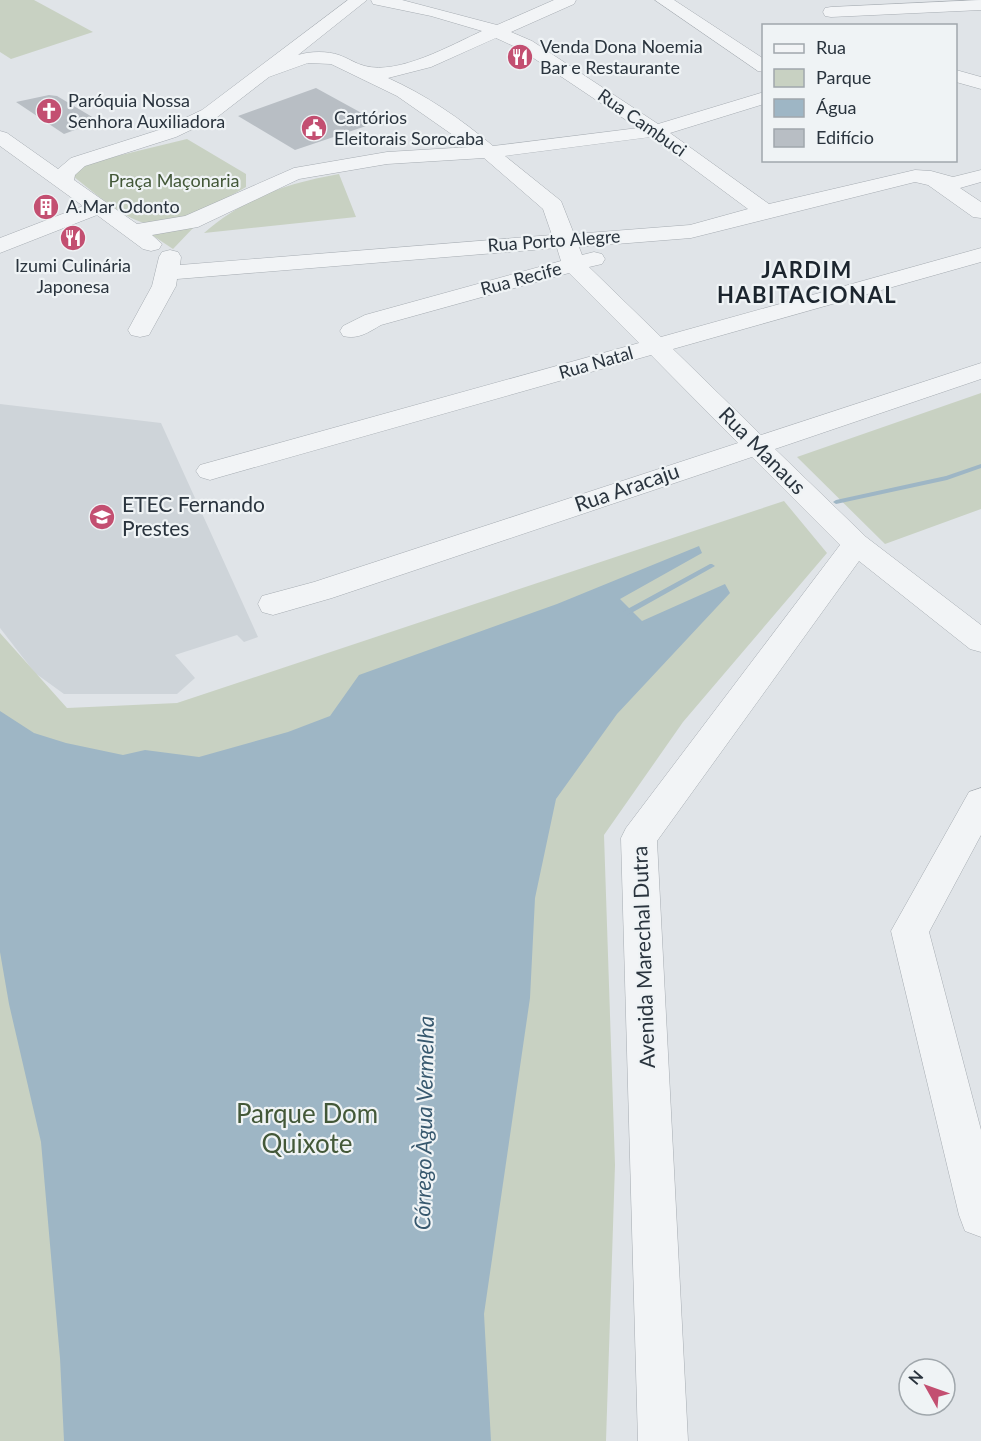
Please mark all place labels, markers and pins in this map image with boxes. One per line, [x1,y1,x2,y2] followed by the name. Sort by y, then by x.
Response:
[540,35,703,78] place label: Venda Dona Noemia Bar e Restaurante
[505,42,535,72] restaurant icon: Venda Dona Noemia Bar e Restaurante
[68,89,225,132] place label: Paróquia Nossa Senhora Auxiliadora
[34,96,64,126] church icon: Paróquia Nossa Senhora Auxiliadora
[334,106,484,149] place label: Cartórios Eleitorais Sorocaba
[299,113,329,143] public building icon: Cartórios Eleitorais Sorocaba
[31,192,61,222] building icon: A.Mar Odonto
[66,195,180,217] place label: A.Mar Odonto
[58,223,88,253] restaurant icon: Izumi Culinária Japonesa
[15,254,131,297] place label: Izumi Culinária Japonesa
[122,491,265,540] place label: ETEC Fernando Prestes
[87,502,117,532] school or university icon: ETEC Fernando Prestes

